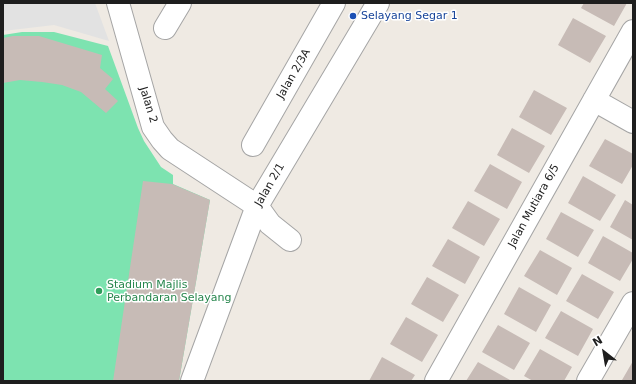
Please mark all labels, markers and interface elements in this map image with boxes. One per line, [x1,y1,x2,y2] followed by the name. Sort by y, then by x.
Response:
[361,9,458,23] place label: Selayang Segar 1
[348,11,358,21] marker: Selayang Segar 1
[274,47,314,101] street label: Jalan 2/3A
[136,85,160,125] street label: Jalan 2
[252,161,288,209] street label: Jalan 2/1
[506,162,562,250] street label: Jalan Mutiara 6/5
[107,278,231,304] place label: Stadium Majlis Perbandaran Selayang
[94,286,104,296] marker: Stadium Majlis Perbandaran Selayang
[584,332,624,372] north arrow
[590,333,605,349] text: N

